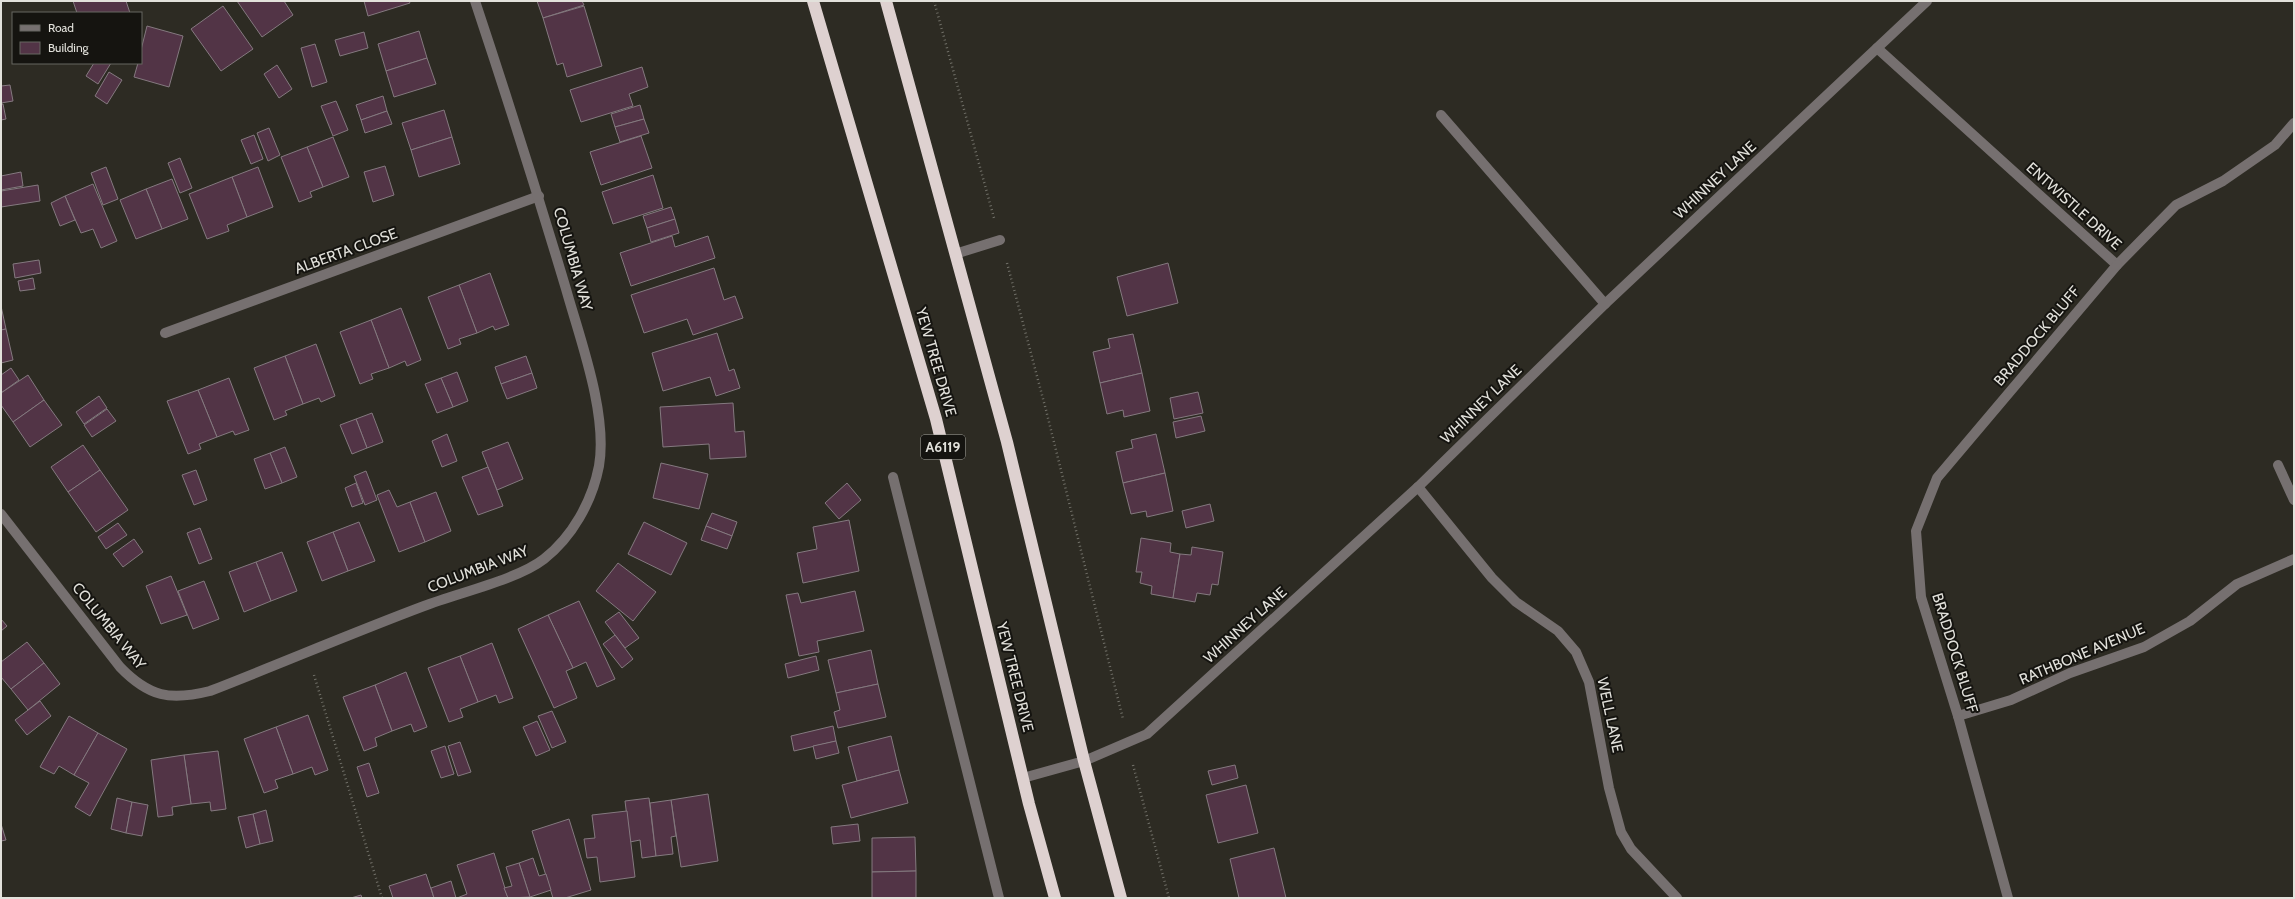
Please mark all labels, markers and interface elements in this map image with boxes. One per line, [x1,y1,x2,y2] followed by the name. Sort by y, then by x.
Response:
[12,12,142,64] legend
[48,20,74,35] text: Road
[48,40,90,55] text: Building
[1670,137,1760,223] street label: WHINNEY LANE
[2023,158,2125,254] street label: ENTWISTLE DRIVE
[550,205,596,313] street label: COLUMBIA WAY
[292,224,400,278] street label: ALBERTA CLOSE
[1990,282,2084,389] street label: BRADDOCK BLUFF
[912,304,960,419] street label: YEW TREE DRIVE
[1437,361,1525,447] street label: WHINNEY LANE
[921,435,965,459] road number: A6119
[425,541,531,596] street label: COLUMBIA WAY
[68,579,150,673] street label: COLUMBIA WAY
[1200,583,1290,667] street label: WHINNEY LANE
[1928,591,1982,715] street label: BRADDOCK BLUFF
[992,619,1037,734] street label: YEW TREE DRIVE
[2017,619,2147,689] street label: RATHBONE AVENUE
[1593,676,1627,754] street label: WELL LANE

